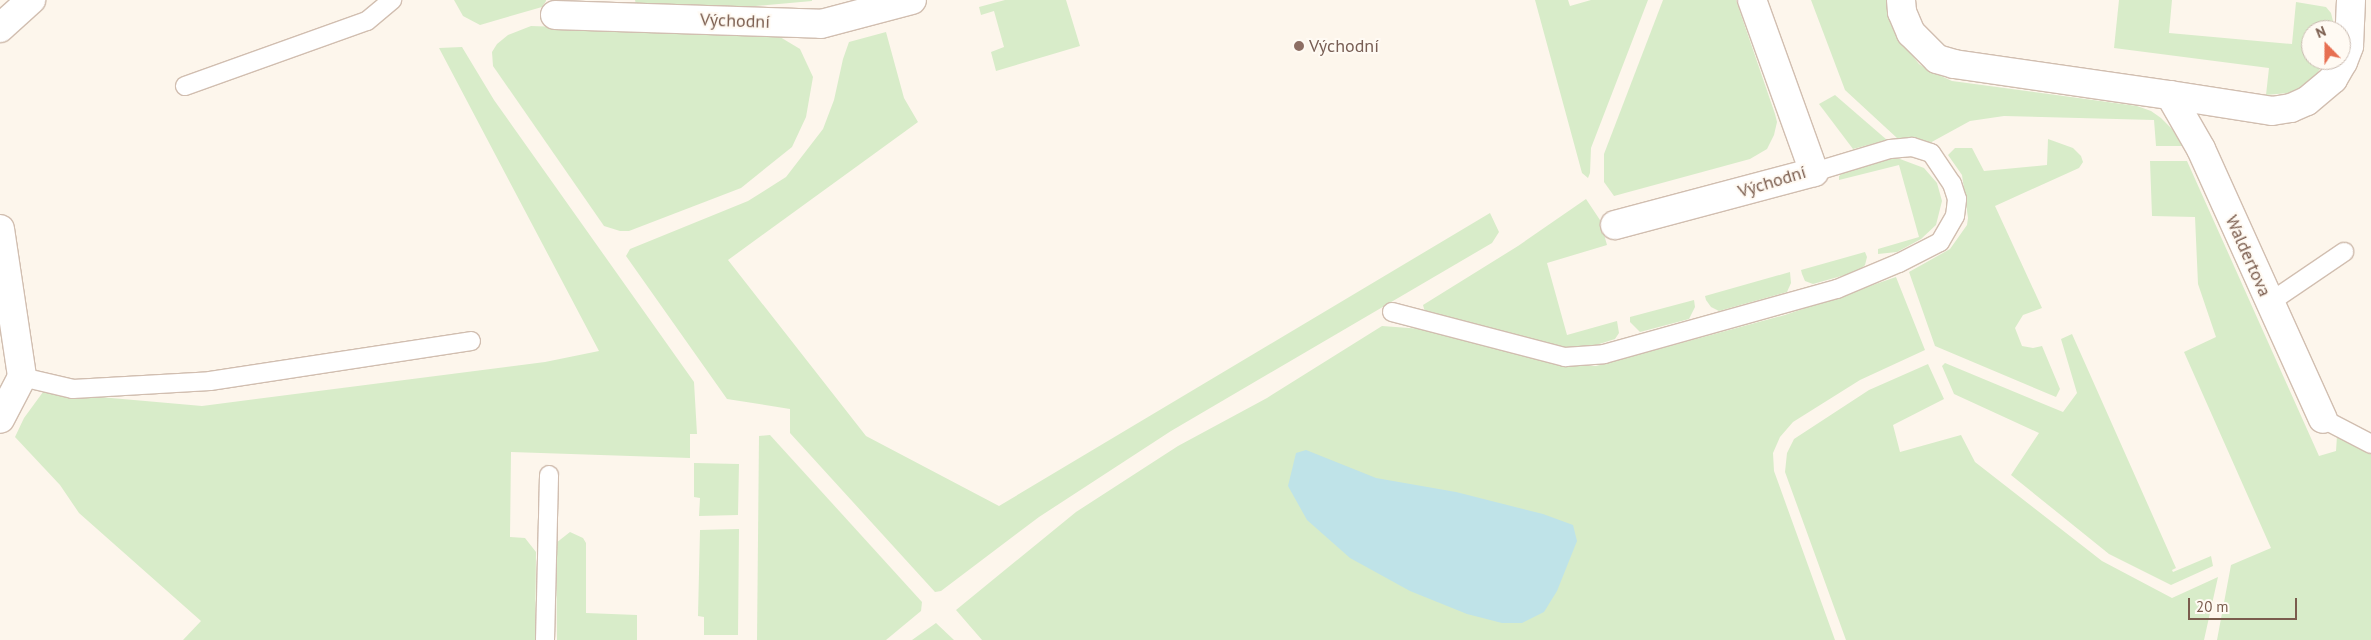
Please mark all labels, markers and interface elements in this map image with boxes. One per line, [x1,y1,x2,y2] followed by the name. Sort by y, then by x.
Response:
[700,9,770,33] street label: Východní
[2301,20,2351,70] north arrow
[2313,22,2328,42] text: N
[1309,35,1379,57] place label: Východní
[1293,40,1305,52] marker: Východní
[1735,161,1809,203] street label: Východní
[2220,212,2276,300] street label: Waldertova
[2191,588,2300,620] scale bar
[2196,597,2229,616] text: 20 m

